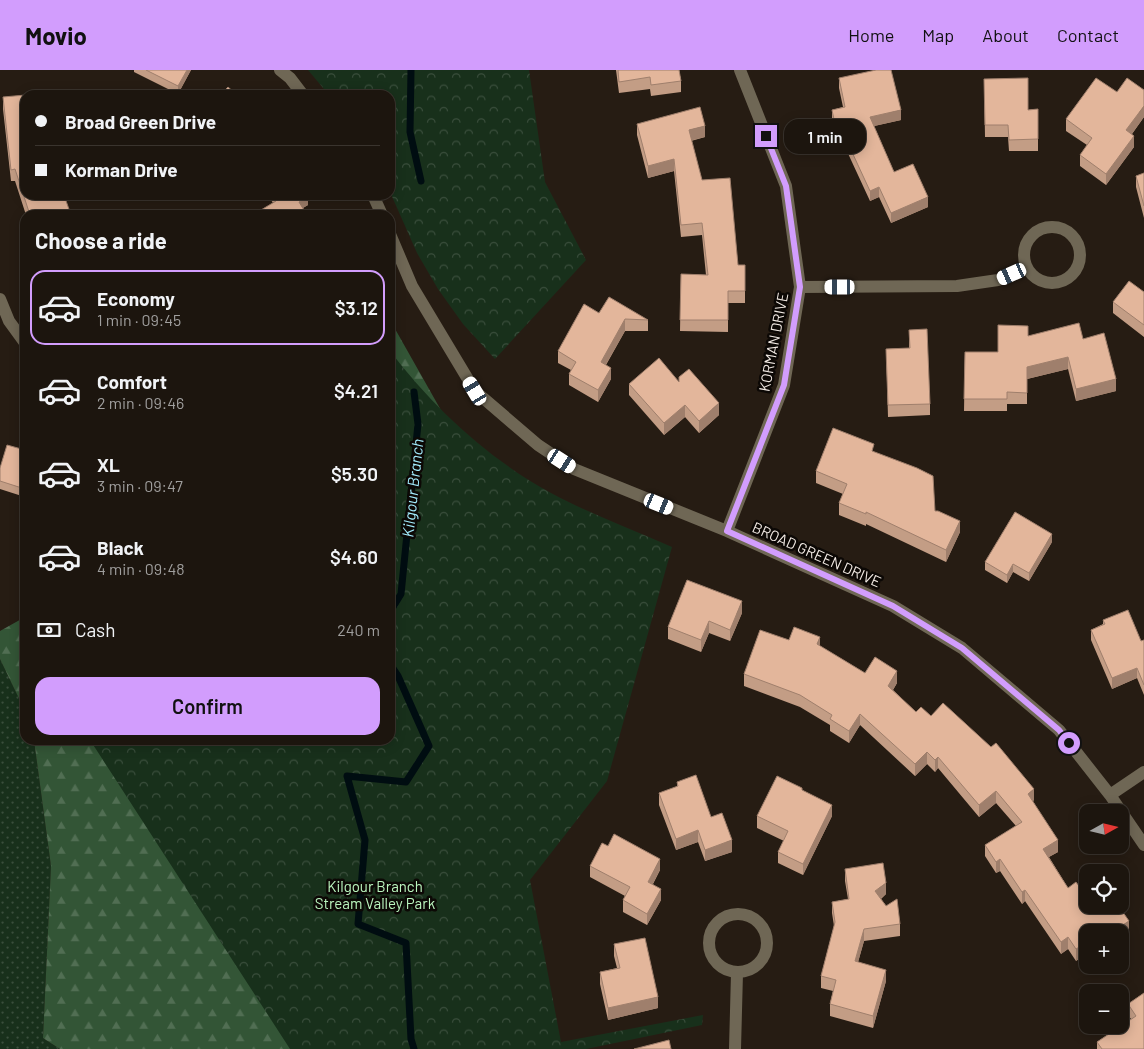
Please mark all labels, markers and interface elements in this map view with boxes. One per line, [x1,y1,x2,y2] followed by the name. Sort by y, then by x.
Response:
[25,21,87,50] text: Movio
[848,24,894,46] text: Home
[922,24,954,46] text: Map
[982,24,1029,46] text: About
[1057,24,1119,46] text: Contact
[65,110,216,133] text: Broad Green Drive
[784,118,866,154] callout: 1 min
[755,125,777,147] route end
[808,127,842,146] text: 1 min
[65,158,178,181] text: Korman Drive
[35,227,167,253] text: Choose a ride
[995,261,1028,287] car
[825,280,855,295] car
[37,285,82,330] icon: car
[97,287,175,310] text: Economy
[755,291,791,393] street label: KORMAN DRIVE
[335,296,378,319] text: $3.12
[97,310,181,329] text: 1 min · 09:45
[37,368,82,413] icon: car
[97,370,167,393] text: Comfort
[460,374,489,408] car
[334,379,378,402] text: $4.21
[97,393,184,412] text: 2 min · 09:46
[397,438,427,538] water label: Kilgour Branch
[545,447,578,475] car
[37,451,82,496] icon: car
[97,453,120,476] text: XL
[331,462,378,485] text: $5.30
[97,476,183,495] text: 3 min · 09:47
[642,491,675,517] car
[750,518,884,590] street label: BROAD GREEN DRIVE
[37,534,82,579] icon: car
[97,536,144,559] text: Black
[330,545,378,568] text: $4.60
[97,559,185,578] text: 4 min · 09:48
[35,616,63,644] icon: cash
[75,618,116,641] text: Cash
[337,620,380,639] text: 240 m
[35,677,380,735] button: Confirm
[1058,732,1080,754] route start
[1079,804,1129,854] north arrow
[1079,804,1129,1034] map controls
[1079,864,1129,914] button: locate
[315,877,436,912] park label: Kilgour Branch Stream Valley Park
[1079,924,1129,974] button: +
[1079,984,1129,1034] button: −

